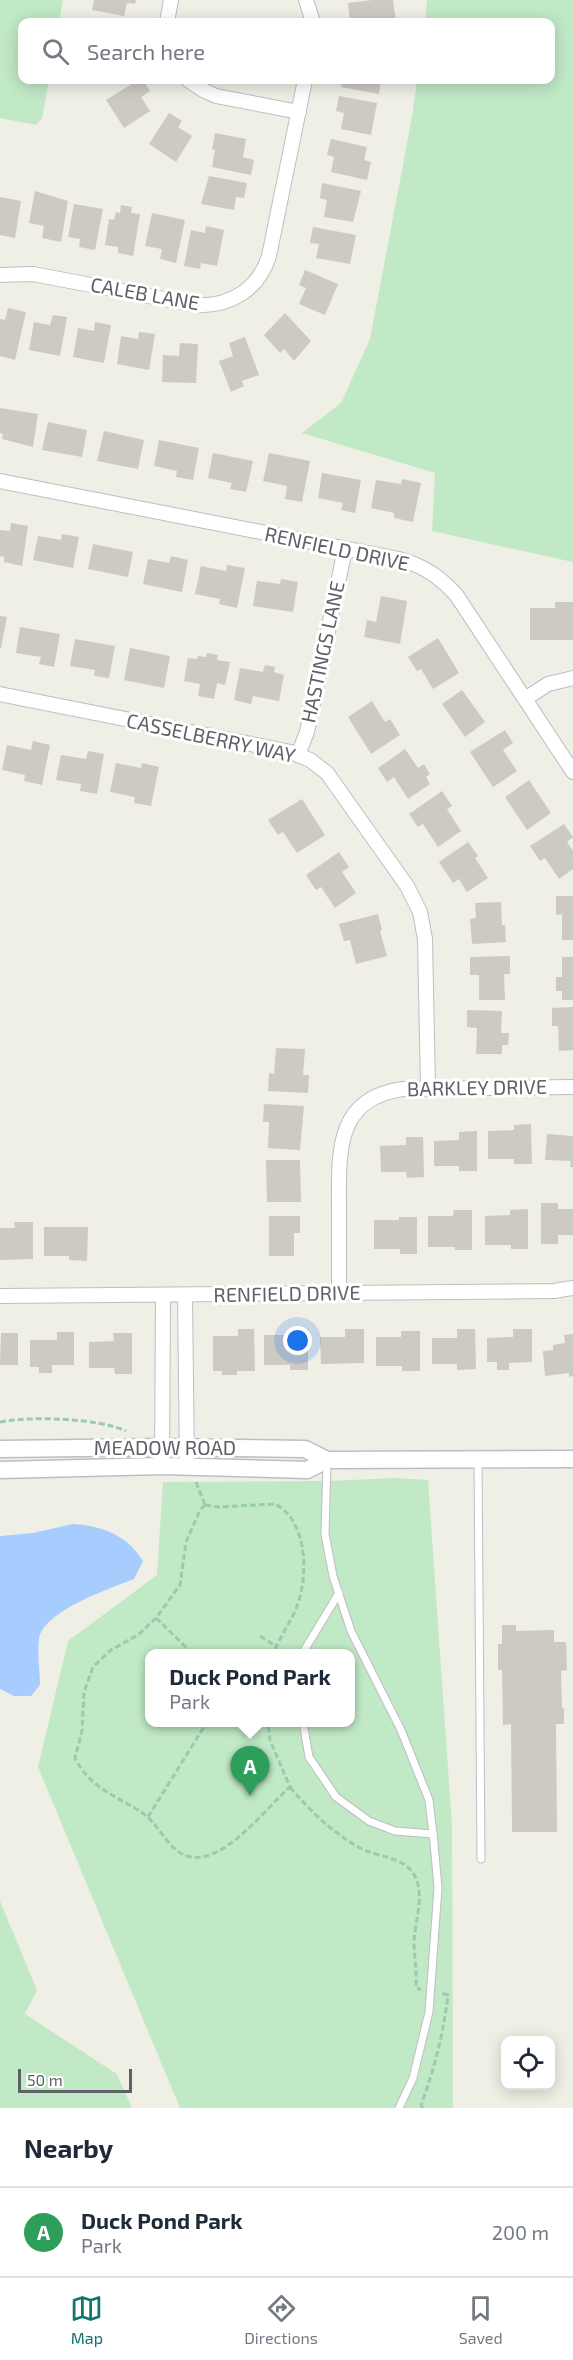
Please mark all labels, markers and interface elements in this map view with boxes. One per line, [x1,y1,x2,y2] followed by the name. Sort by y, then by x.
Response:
[18,18,555,84] search box
[39,35,72,68] icon: search
[87,38,205,64] text: Search here
[89,272,202,314] street label: CALEB LANE
[263,521,412,575] street label: RENFIELD DRIVE
[295,579,349,725] street label: HASTINGS LANE
[125,707,299,767] street label: CASSELBERRY WAY
[407,1074,547,1100] street label: BARKLEY DRIVE
[213,1280,361,1306] street label: RENFIELD DRIVE
[283,1326,312,1355] your location
[94,1435,236,1459] street label: MEADOW ROAD
[145,1649,355,1727] popup
[169,1663,331,1689] text: Duck Pond Park
[169,1689,210,1713] text: Park
[230,1746,270,1796] pin: A
[501,2036,555,2090] map controls
[501,2036,555,2090] button: locate
[18,2066,132,2094] scale bar
[27,2070,63,2089] text: 50 m
[24,2132,113,2163] text: Nearby
[81,2207,243,2233] text: Duck Pond Park
[37,2220,50,2244] text: A
[492,2220,549,2244] text: 200 m
[81,2233,122,2257] text: Park
[70,2292,103,2347] tab: Map
[244,2292,318,2347] tab: Directions
[459,2292,503,2347] tab: Saved

